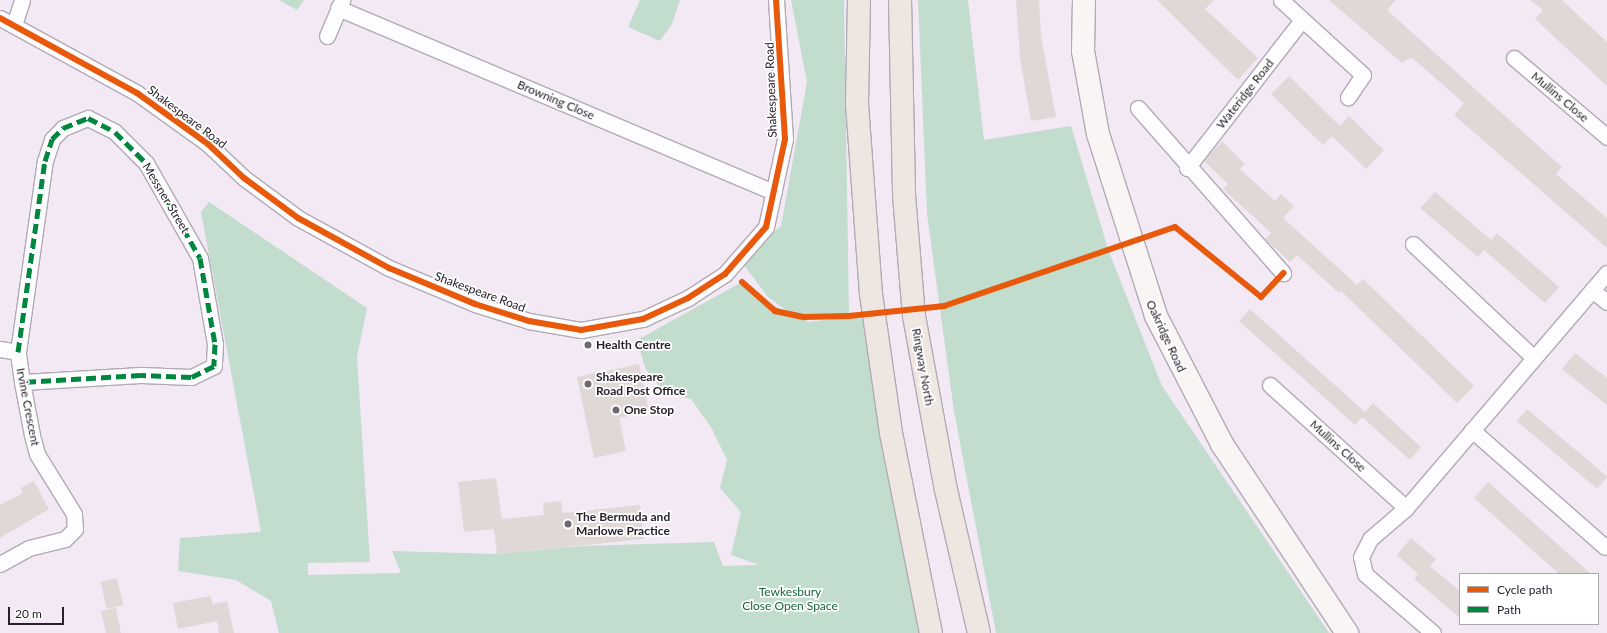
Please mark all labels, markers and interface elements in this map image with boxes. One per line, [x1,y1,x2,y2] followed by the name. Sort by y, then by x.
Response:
[762,42,780,138] street label: Shakespeare Road
[1213,56,1277,132] street label: Wateridge Road
[1528,69,1592,125] street label: Mullins Close
[515,77,597,123] street label: Browning Close
[145,83,229,151] street label: Shakespeare Road
[139,160,193,236] street label: Messner Street
[433,269,527,315] street label: Shakespeare Road
[1143,298,1189,374] street label: Oakridge Road
[909,327,937,407] street label: Ringway North
[596,338,671,352] place label: Health Centre
[583,340,593,350] marker: Health Centre
[13,367,43,447] street label: Irvine Crescent
[596,370,686,398] place label: Shakespeare Road Post Office
[583,379,593,389] marker: Shakespeare Road Post Office
[624,403,674,417] place label: One Stop
[611,405,621,415] marker: One Stop
[1307,417,1369,475] street label: Mullins Close
[576,510,670,538] place label: The Bermuda and Marlowe Practice
[563,519,573,529] marker: The Bermuda and Marlowe Practice
[1459,573,1599,625] legend
[1497,582,1552,597] text: Cycle path
[742,585,838,613] park label: Tewkesbury Close Open Space
[10,599,66,625] scale bar
[1497,602,1521,617] text: Path
[15,606,42,621] text: 20 m

